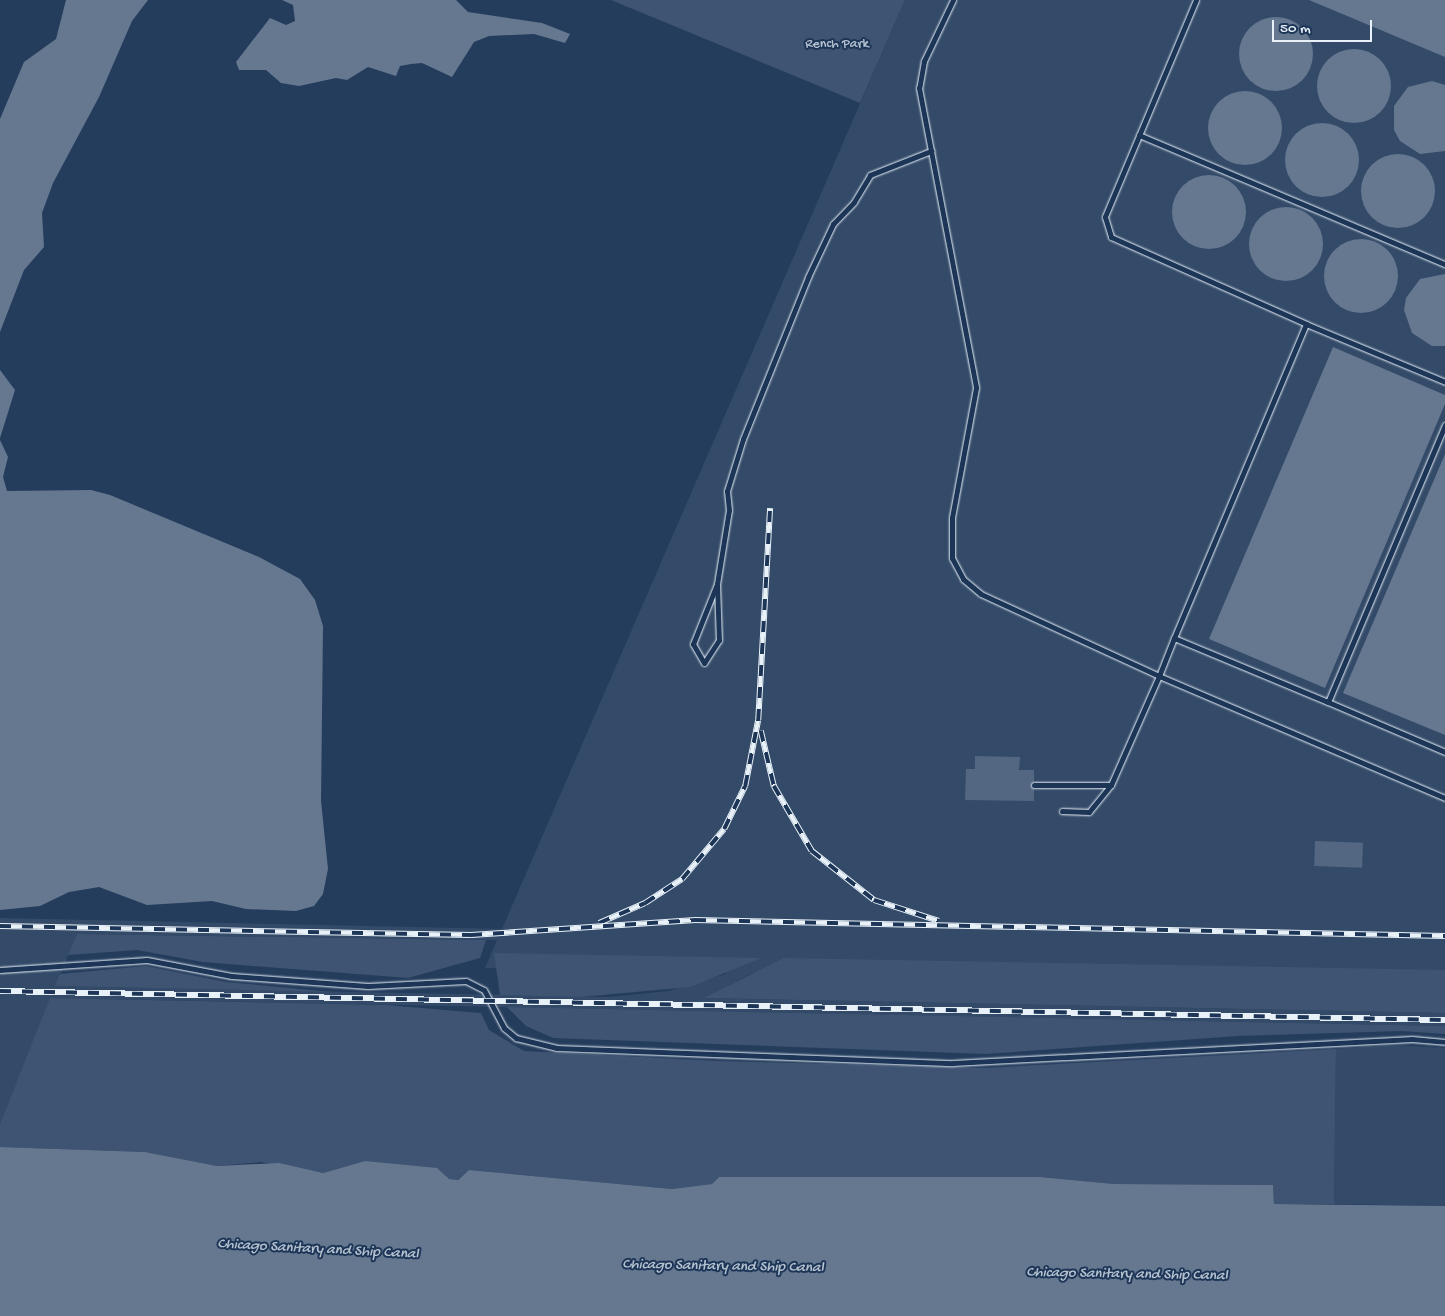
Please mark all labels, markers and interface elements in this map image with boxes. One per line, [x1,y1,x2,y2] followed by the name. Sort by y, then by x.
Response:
[1275,10,1375,42] scale bar
[1280,20,1311,38] text: 50 m
[805,37,869,53] park label: Rench Park
[217,1236,419,1264] water label: Chicago Sanitary and Ship Canal
[622,1256,824,1278] water label: Chicago Sanitary and Ship Canal
[1026,1264,1228,1286] water label: Chicago Sanitary and Ship Canal

